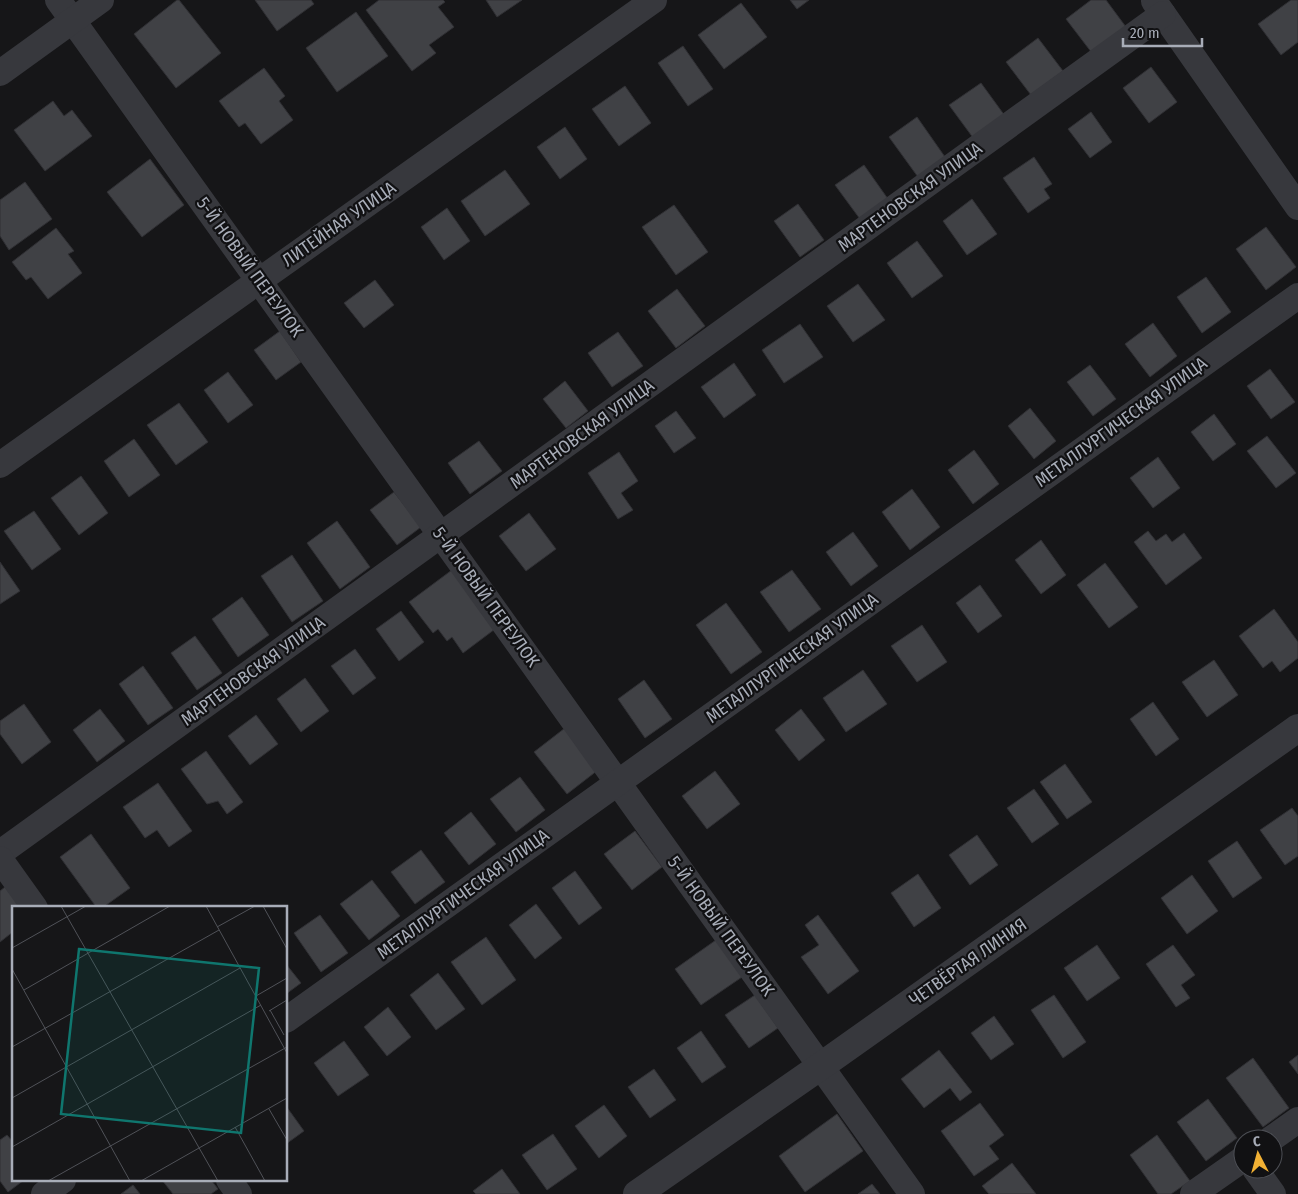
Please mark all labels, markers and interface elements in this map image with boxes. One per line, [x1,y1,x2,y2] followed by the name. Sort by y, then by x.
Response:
[1123,15,1202,47] scale bar
[1130,24,1160,42] text: 20 m
[834,137,987,257] street label: МАРТЕНОВСКАЯ УЛИЦА
[278,176,401,271] street label: ЛИТЕЙНАЯ УЛИЦА
[192,193,308,342] street label: 5-Й НОВЫЙ ПЕРЕУЛОК
[1031,352,1212,492] street label: МЕТАЛЛУРГИЧЕСКАЯ УЛИЦА
[506,374,659,494] street label: МАРТЕНОВСКАЯ УЛИЦА
[428,523,544,672] street label: 5-Й НОВЫЙ ПЕРЕУЛОК
[702,588,883,728] street label: МЕТАЛЛУРГИЧЕСКАЯ УЛИЦА
[177,611,330,731] street label: МАРТЕНОВСКАЯ УЛИЦА
[373,824,554,964] street label: МЕТАЛЛУРГИЧЕСКАЯ УЛИЦА
[663,852,779,1001] street label: 5-Й НОВЫЙ ПЕРЕУЛОК
[12,906,288,1182] inset map
[905,913,1031,1011] street label: ЧЕТВЁРТАЯ ЛИНИЯ
[1233,1129,1283,1179] north arrow
[1252,1133,1262,1150] text: С

